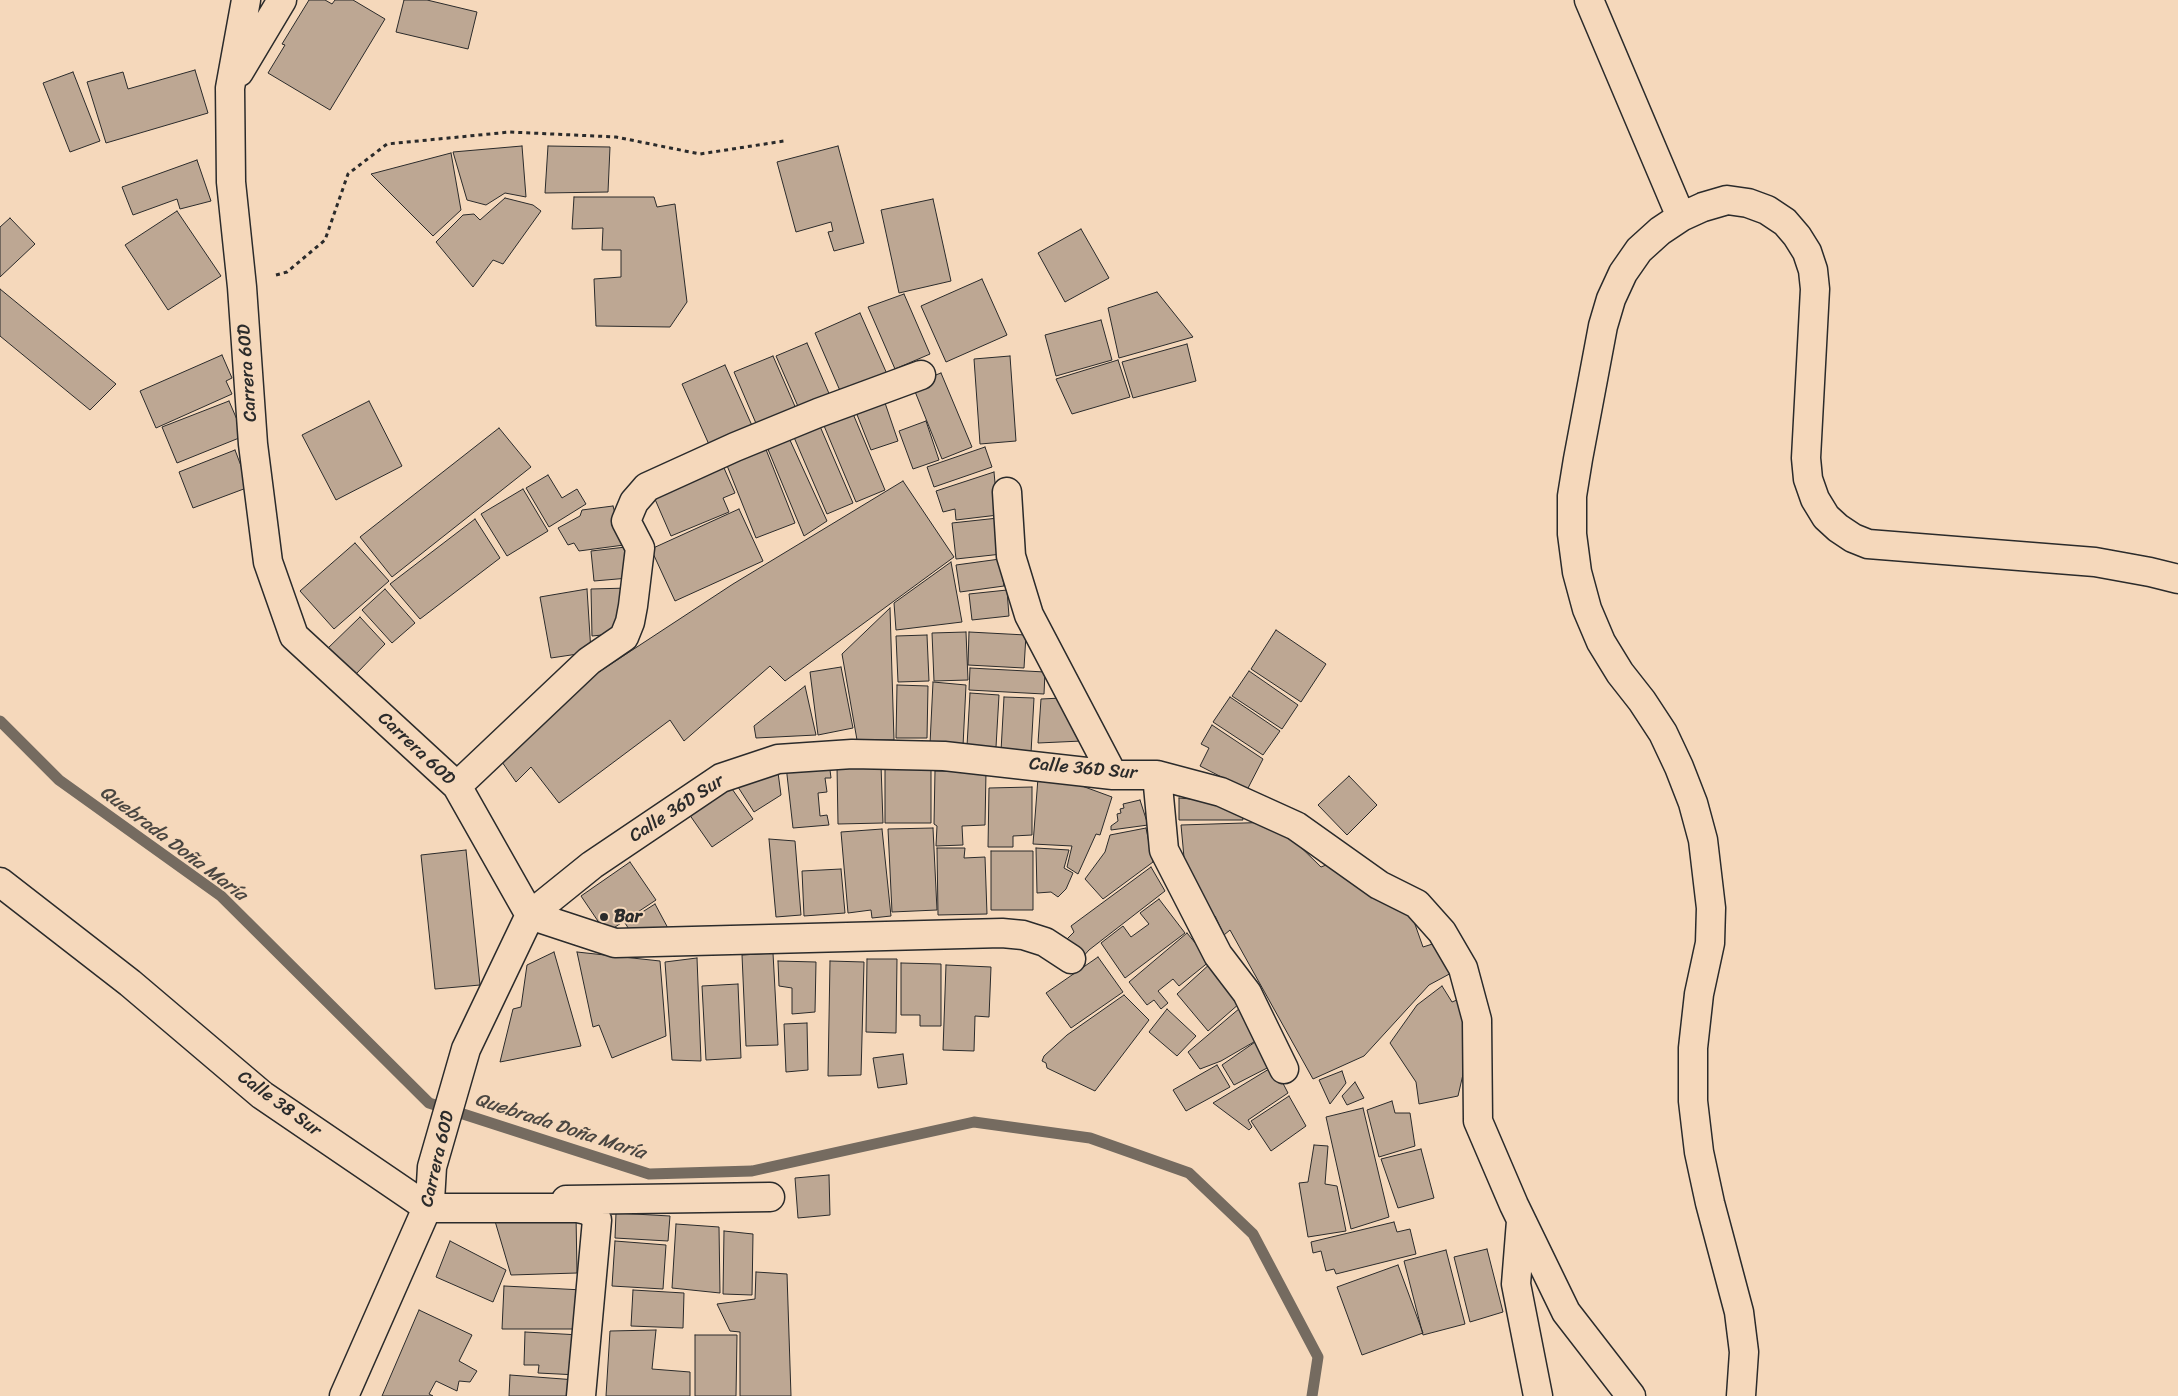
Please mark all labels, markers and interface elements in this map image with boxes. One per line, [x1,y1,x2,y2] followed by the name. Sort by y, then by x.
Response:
[234,323,262,423] street label: Carrera 60D
[373,708,459,790] street label: Carrera 60D
[1028,754,1138,784] street label: Calle 36D Sur
[626,770,728,848] street label: Calle 36D Sur
[95,781,251,907] water label: Quebrada Doña María
[614,906,642,928] place label: Bar
[598,911,610,923] marker: Bar
[233,1066,325,1142] street label: Calle 38 Sur
[472,1089,648,1165] water label: Quebrada Doña María
[416,1109,460,1209] street label: Carrera 60D

